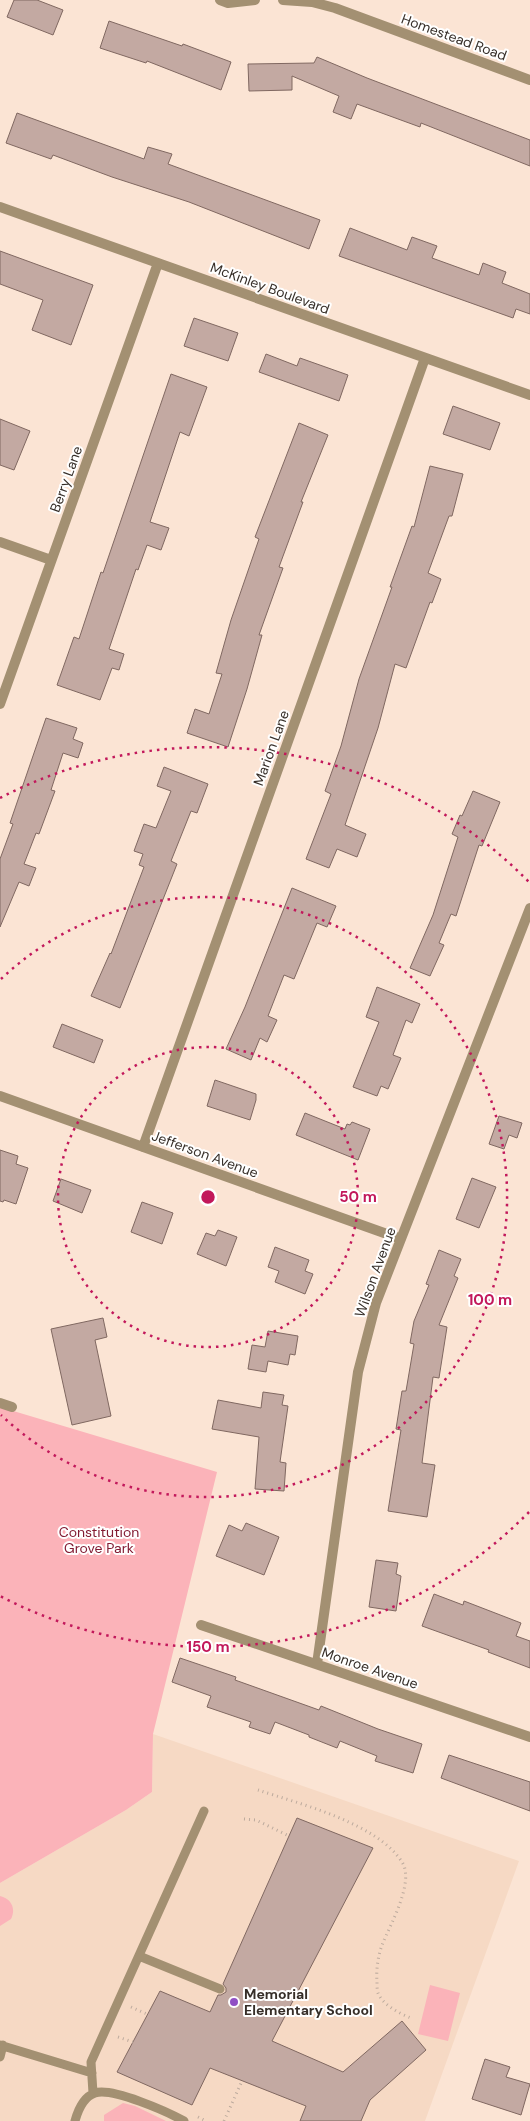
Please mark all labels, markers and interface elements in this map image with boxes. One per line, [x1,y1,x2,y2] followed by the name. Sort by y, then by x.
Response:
[399,10,509,64] street label: Homestead Road
[208,258,332,318] street label: McKinley Boulevard
[46,443,86,515] street label: Berry Lane
[249,708,293,788] street label: Marion Lane
[149,1126,261,1182] street label: Jefferson Avenue
[339,1187,377,1207] text: 50 m
[199,1188,217,1206] centre of rings
[350,1224,400,1320] street label: Wilson Avenue
[468,1290,512,1310] text: 100 m
[59,1523,139,1557] park label: Constitution Grove Park
[187,1637,230,1657] text: 150 m
[320,1643,421,1693] street label: Monroe Avenue
[244,1985,373,2019] place label: Memorial Elementary School
[228,1996,240,2008] marker: Memorial Elementary School

